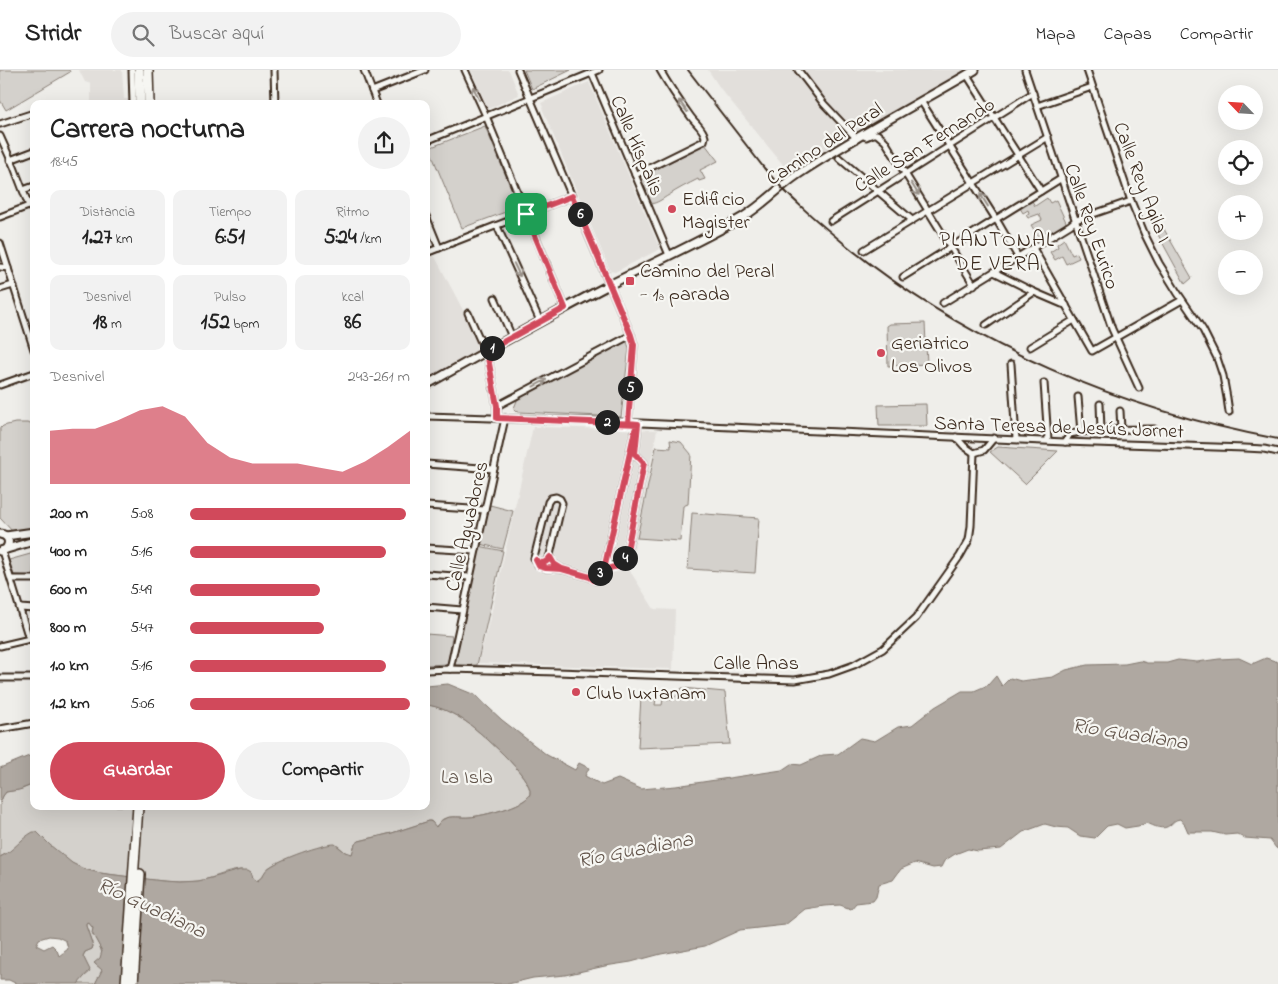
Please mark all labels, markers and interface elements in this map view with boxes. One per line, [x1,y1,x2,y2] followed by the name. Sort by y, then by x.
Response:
[111,12,461,57] search box
[25,17,81,52] text: Stridr
[129,21,157,49] icon: search
[169,21,264,48] text: Buscar aquí
[1035,22,1076,48] text: Mapa
[1104,22,1152,48] text: Capas
[1180,22,1253,48] text: Compartir
[1218,85,1262,130] north arrow
[1218,85,1263,295] map controls
[470,86,480,101] one-way arrow
[602,91,670,201] street label: Calle Híspalis
[849,91,1001,201] street label: Calle San Fernando
[761,96,890,194] street label: Camino del Peral
[678,99,688,113] one-way arrow
[50,110,245,151] text: Carrera nocturna
[358,117,410,169] button: share
[1103,118,1177,248] street label: Calle Rey Agila I
[1218,140,1263,185] button: locate
[50,150,78,174] text: 18:45
[1056,160,1126,294] street label: Calle Rey Eurico
[910,182,920,196] one-way arrow
[682,186,750,239] place label: Edificio Magister
[505,193,547,235] pin
[979,194,989,208] one-way arrow
[1218,195,1263,240] button: +
[512,200,540,228] icon: arrive
[80,202,135,223] text: Distancia
[209,202,251,223] text: Tiempo
[336,202,369,223] text: Ritmo
[568,202,592,226] pin: 6
[666,203,678,215] marker: Edificio Magister
[577,204,584,225] text: 6
[82,223,112,253] text: 1.27
[215,223,245,253] text: 6:51
[324,223,357,253] text: 5:24
[939,226,1055,280] district label: PLANTONAL DE VERA
[112,229,133,250] text: km
[357,229,382,250] text: /km
[1218,250,1263,295] button: −
[640,258,774,310] place label: Camino del Peral - 1ª parada
[513,262,522,277] one-way arrow
[624,275,636,287] marker: Camino del Peral - 1ª parada
[84,287,131,308] text: Desnivel
[214,287,246,308] text: Pulso
[342,287,364,308] text: kcal
[93,308,107,338] text: 18
[201,308,230,338] text: 152
[344,308,361,338] text: 86
[107,314,122,335] text: m
[230,314,259,335] text: bpm
[891,330,972,382] place label: Geriatrico Los Olivos
[480,336,504,360] pin: 1
[490,338,495,359] text: 1
[875,347,887,359] marker: Geriatrico Los Olivos
[50,365,104,389] text: Desnivel
[348,365,410,389] text: 243–261 m
[618,376,642,400] pin: 5
[533,378,548,388] one-way arrow
[626,378,635,399] text: 5
[594,410,620,434] pin: 2
[933,410,1185,447] street label: Santa Teresa de Jesús Jornet
[604,412,611,433] text: 2
[439,459,498,595] street label: Calle Aguadores
[50,502,88,526] text: 200 m
[130,502,153,526] text: 5:08
[50,540,87,564] text: 400 m
[130,540,153,564] text: 5:16
[612,546,638,570] pin: 4
[623,548,628,569] text: 4
[588,560,612,586] pin: 3
[598,563,603,584] text: 3
[50,578,87,602] text: 600 m
[130,578,152,602] text: 5:49
[50,616,86,640] text: 800 m
[130,616,154,640] text: 5:47
[713,650,799,679] street label: Calle Anas
[50,654,89,678] text: 1.0 km
[130,654,153,678] text: 5:16
[586,680,706,709] place label: Club Iuxtanam
[570,686,582,698] marker: Club Iuxtanam
[50,692,90,716] text: 1.2 km
[130,692,154,716] text: 5:06
[1070,711,1190,759] water label: Río Guadiana
[50,742,225,800] button: Guardar
[235,742,410,800] button: Compartir
[441,764,493,793] park label: La Isla
[575,825,696,877] water label: Río Guadiana
[92,871,211,947] water label: Río Guadiana

